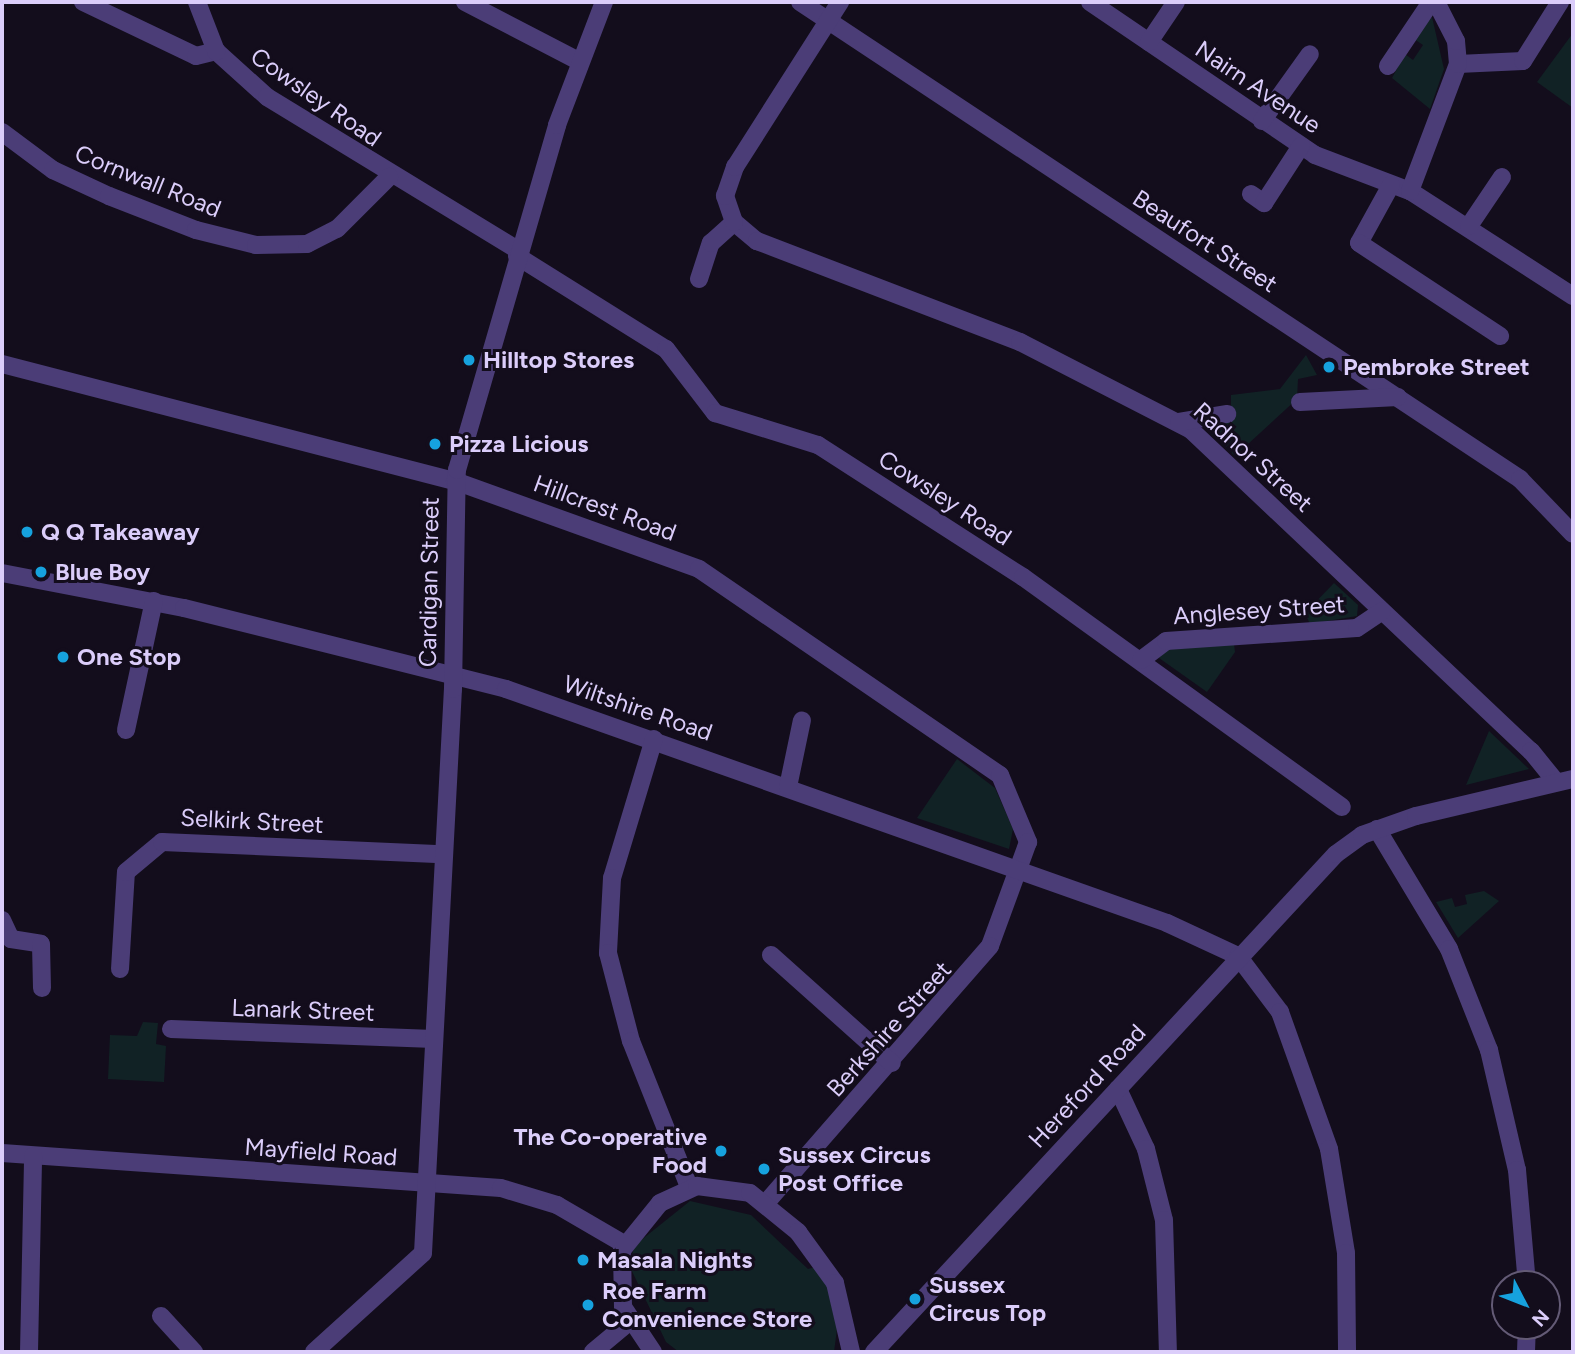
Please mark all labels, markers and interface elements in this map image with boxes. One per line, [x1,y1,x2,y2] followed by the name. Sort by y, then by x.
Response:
[1190,35,1326,139] street label: Nairn Avenue
[245,41,387,153] street label: Cowsley Road
[71,139,225,223] street label: Cornwall Road
[1127,184,1283,298] street label: Beaufort Street
[483,346,634,374] place label: Hilltop Stores
[461,352,477,368] marker: Hilltop Stores
[1343,353,1530,381] place label: Pembroke Street
[1321,359,1337,375] marker: Pembroke Street
[1188,396,1318,518] street label: Radnor Street
[449,430,588,458] place label: Pizza Licious
[427,436,443,452] marker: Pizza Licious
[873,444,1017,552] street label: Cowsley Road
[530,469,680,547] street label: Hillcrest Road
[413,497,445,667] street label: Cardigan Street
[41,518,199,546] place label: Q Q Takeaway
[19,524,35,540] marker: Q Q Takeaway
[55,558,150,586] place label: Blue Boy
[33,564,49,580] marker: Blue Boy
[1172,590,1346,630] street label: Anglesey Street
[77,643,181,671] place label: One Stop
[55,649,71,665] marker: One Stop
[560,669,716,747] street label: Wiltshire Road
[180,803,324,839] street label: Selkirk Street
[821,955,957,1103] street label: Berkshire Street
[231,993,375,1027] street label: Lanark Street
[1022,1018,1152,1154] street label: Hereford Road
[513,1123,707,1179] place label: The Co-operative Food
[244,1132,398,1172] street label: Mayfield Road
[778,1141,931,1197] place label: Sussex Circus Post Office
[713,1143,729,1159] marker: The Co-operative Food
[756,1161,772,1177] marker: Sussex Circus Post Office
[597,1246,753,1274] place label: Masala Nights
[575,1252,591,1268] marker: Masala Nights
[1491,1270,1561,1340] north arrow
[929,1271,1046,1327] place label: Sussex Circus Top
[602,1277,812,1333] place label: Roe Farm Convenience Store
[907,1291,923,1307] marker: Sussex Circus Top
[580,1297,596,1313] marker: Roe Farm Convenience Store
[1527,1305,1554,1331] text: N

